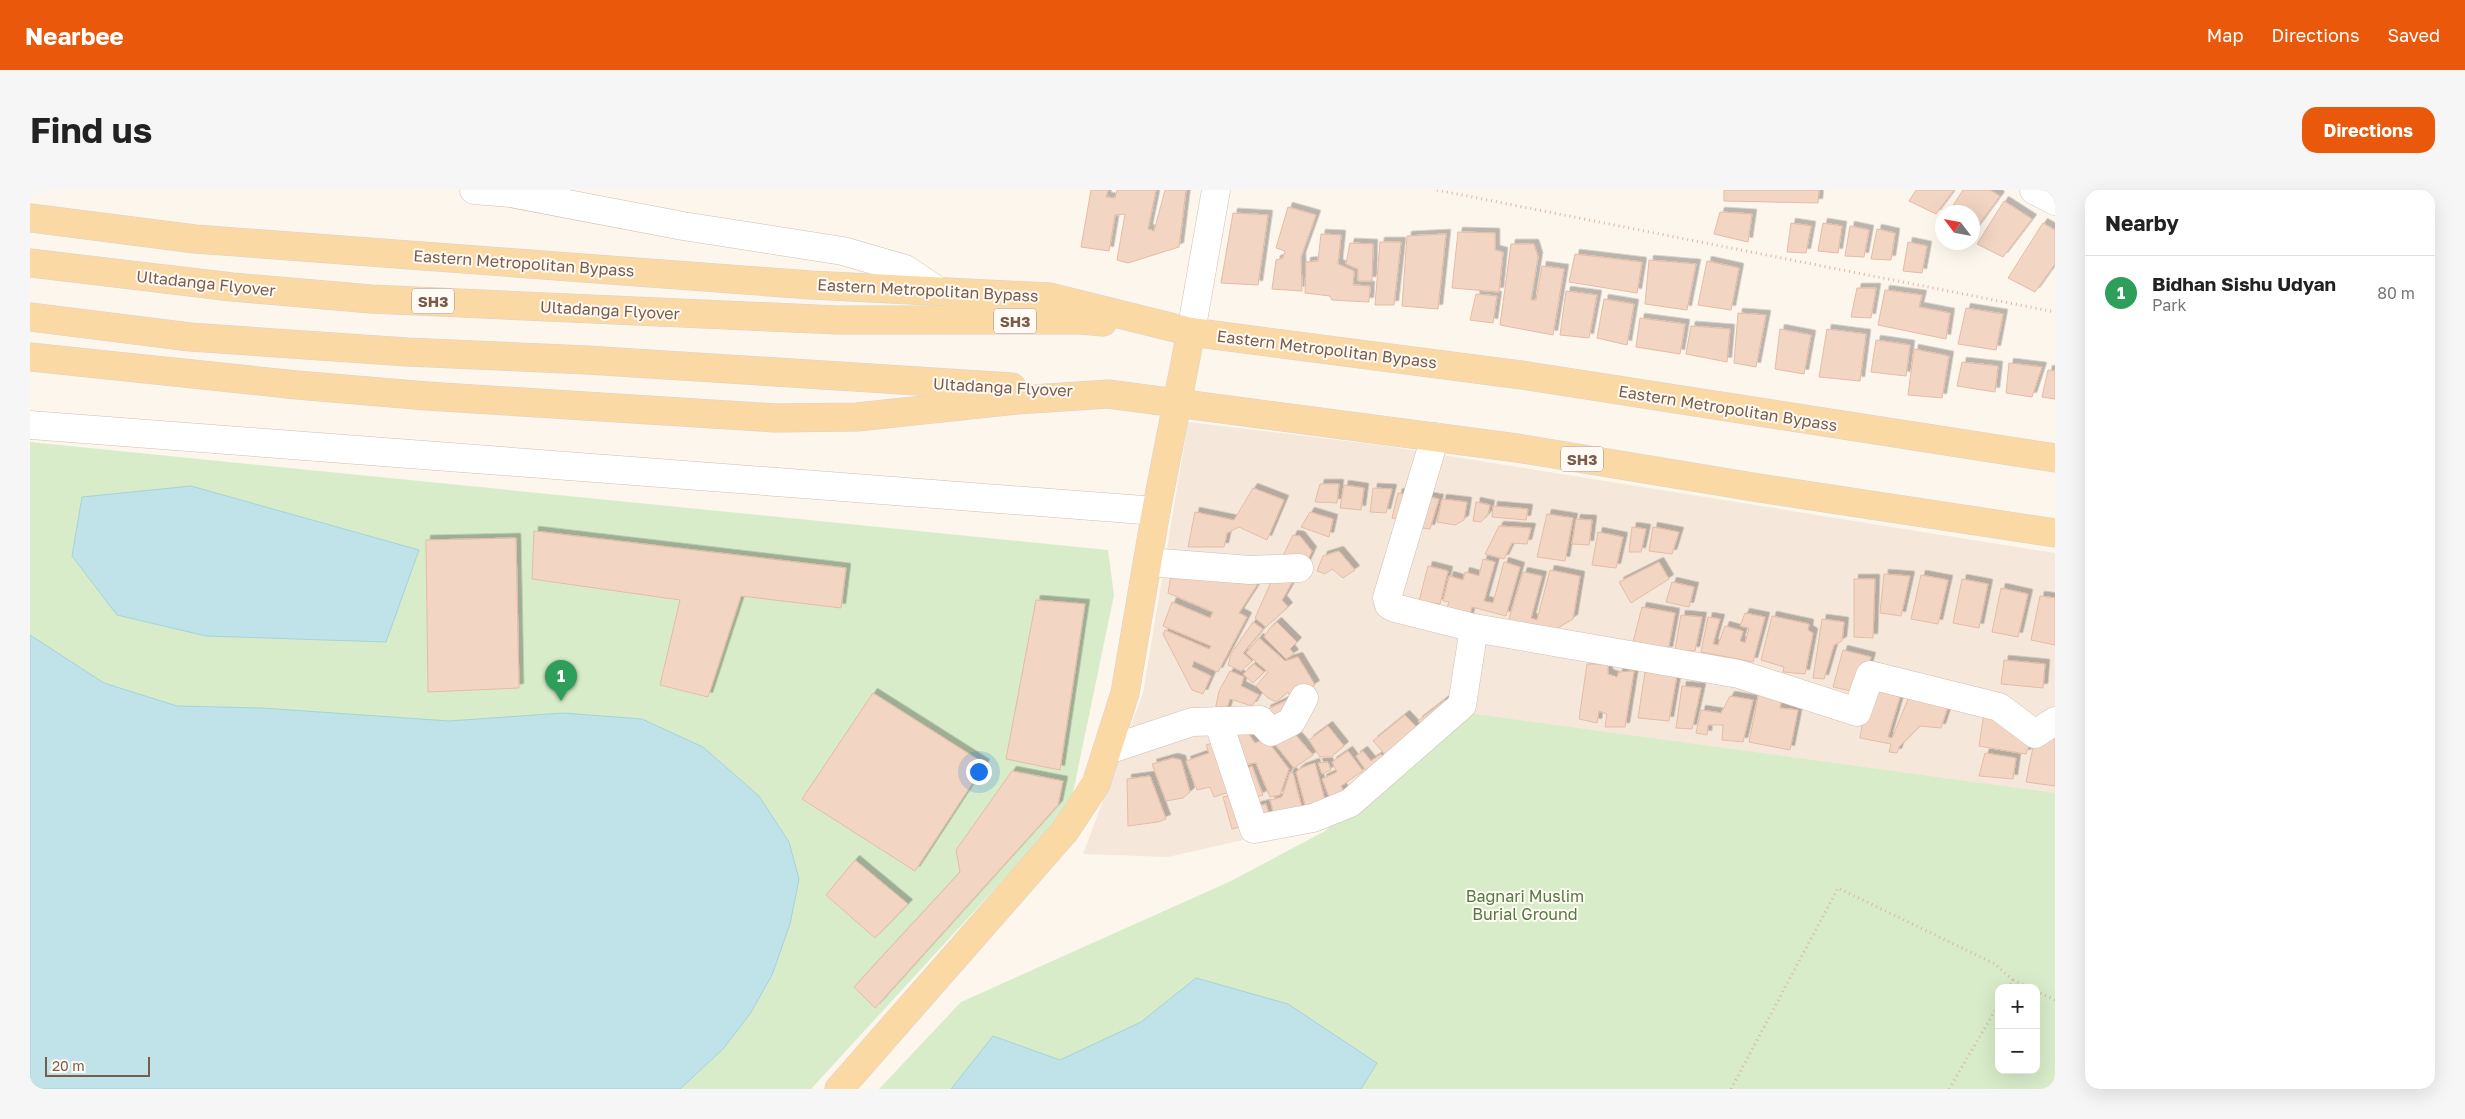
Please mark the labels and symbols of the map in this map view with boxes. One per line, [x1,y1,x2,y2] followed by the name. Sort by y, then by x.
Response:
[1935,205,1980,250] north arrow
[413,245,635,281] street label: Eastern Metropolitan Bypass
[135,266,277,300] street label: Ultadanga Flyover
[817,274,1039,306] street label: Eastern Metropolitan Bypass
[412,288,454,314] road number: SH3
[540,296,680,324] street label: Ultadanga Flyover
[994,308,1036,334] road number: SH3
[1216,326,1438,372] street label: Eastern Metropolitan Bypass
[933,373,1073,401] street label: Ultadanga Flyover
[1617,381,1839,435] street label: Eastern Metropolitan Bypass
[1561,446,1603,472] road number: SH3
[545,660,577,701] pin: 1
[966,759,992,785] your location
[1466,886,1584,924] park label: Bagnari Muslim Burial Ground
[45,1054,150,1077] scale bar

